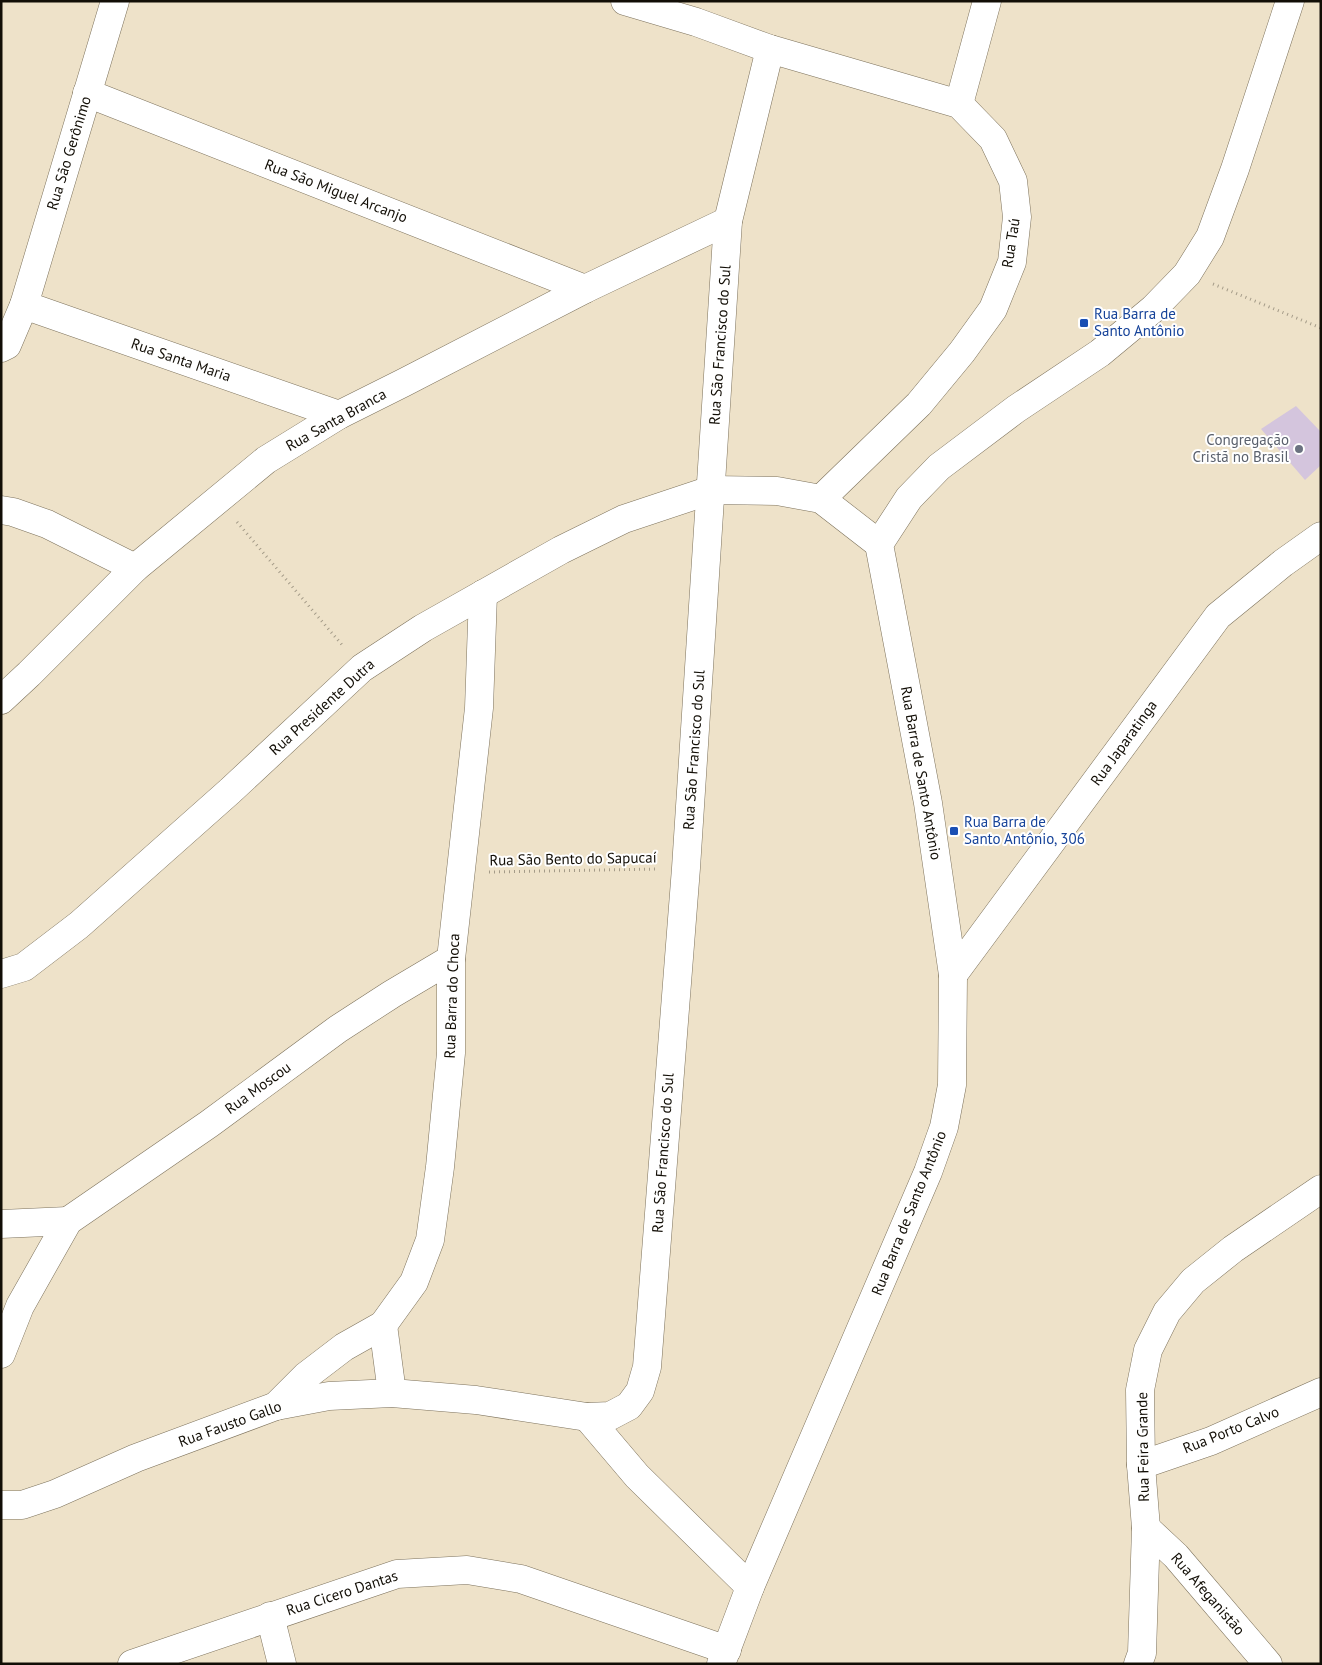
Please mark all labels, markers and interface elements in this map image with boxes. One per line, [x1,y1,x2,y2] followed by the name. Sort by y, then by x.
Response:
[42,94,95,212] street label: Rua São Gerônimo
[262,154,410,227] street label: Rua São Miguel Arcanjo
[997,217,1024,269] street label: Rua Taú
[704,264,735,426] street label: Rua São Francisco do Sul
[1094,304,1184,340] place label: Rua Barra de Santo Antônio
[1078,317,1090,329] marker: Rua Barra de Santo Antônio
[129,334,234,385] street label: Rua Santa Maria
[282,384,389,455] street label: Rua Santa Branca
[1192,430,1290,466] place label: Congregação Cristã no Brasil
[1293,443,1305,455] marker: Congregação Cristã no Brasil
[265,654,378,759] street label: Rua Presidente Dutra
[678,669,709,831] street label: Rua São Francisco do Sul
[897,685,946,861] street label: Rua Barra de Santo Antônio
[1086,696,1161,789] street label: Rua Japaratinga
[964,812,1085,848] place label: Rua Barra de Santo Antônio, 306
[948,825,960,837] marker: Rua Barra de Santo Antônio, 306
[489,848,657,869] street label: Rua São Bento do Sapucaí
[440,933,463,1059] street label: Rua Barra do Choca
[221,1057,294,1118] street label: Rua Moscou
[647,1072,678,1234] street label: Rua São Francisco do Sul
[867,1128,950,1298] street label: Rua Barra de Santo Antônio
[1132,1392,1153,1502] street label: Rua Feira Grande
[176,1396,284,1451] street label: Rua Fausto Gallo
[1180,1402,1282,1457] street label: Rua Porto Calvo
[1167,1548,1249,1639] street label: Rua Afeganistão
[284,1566,400,1620] street label: Rua Cicero Dantas

